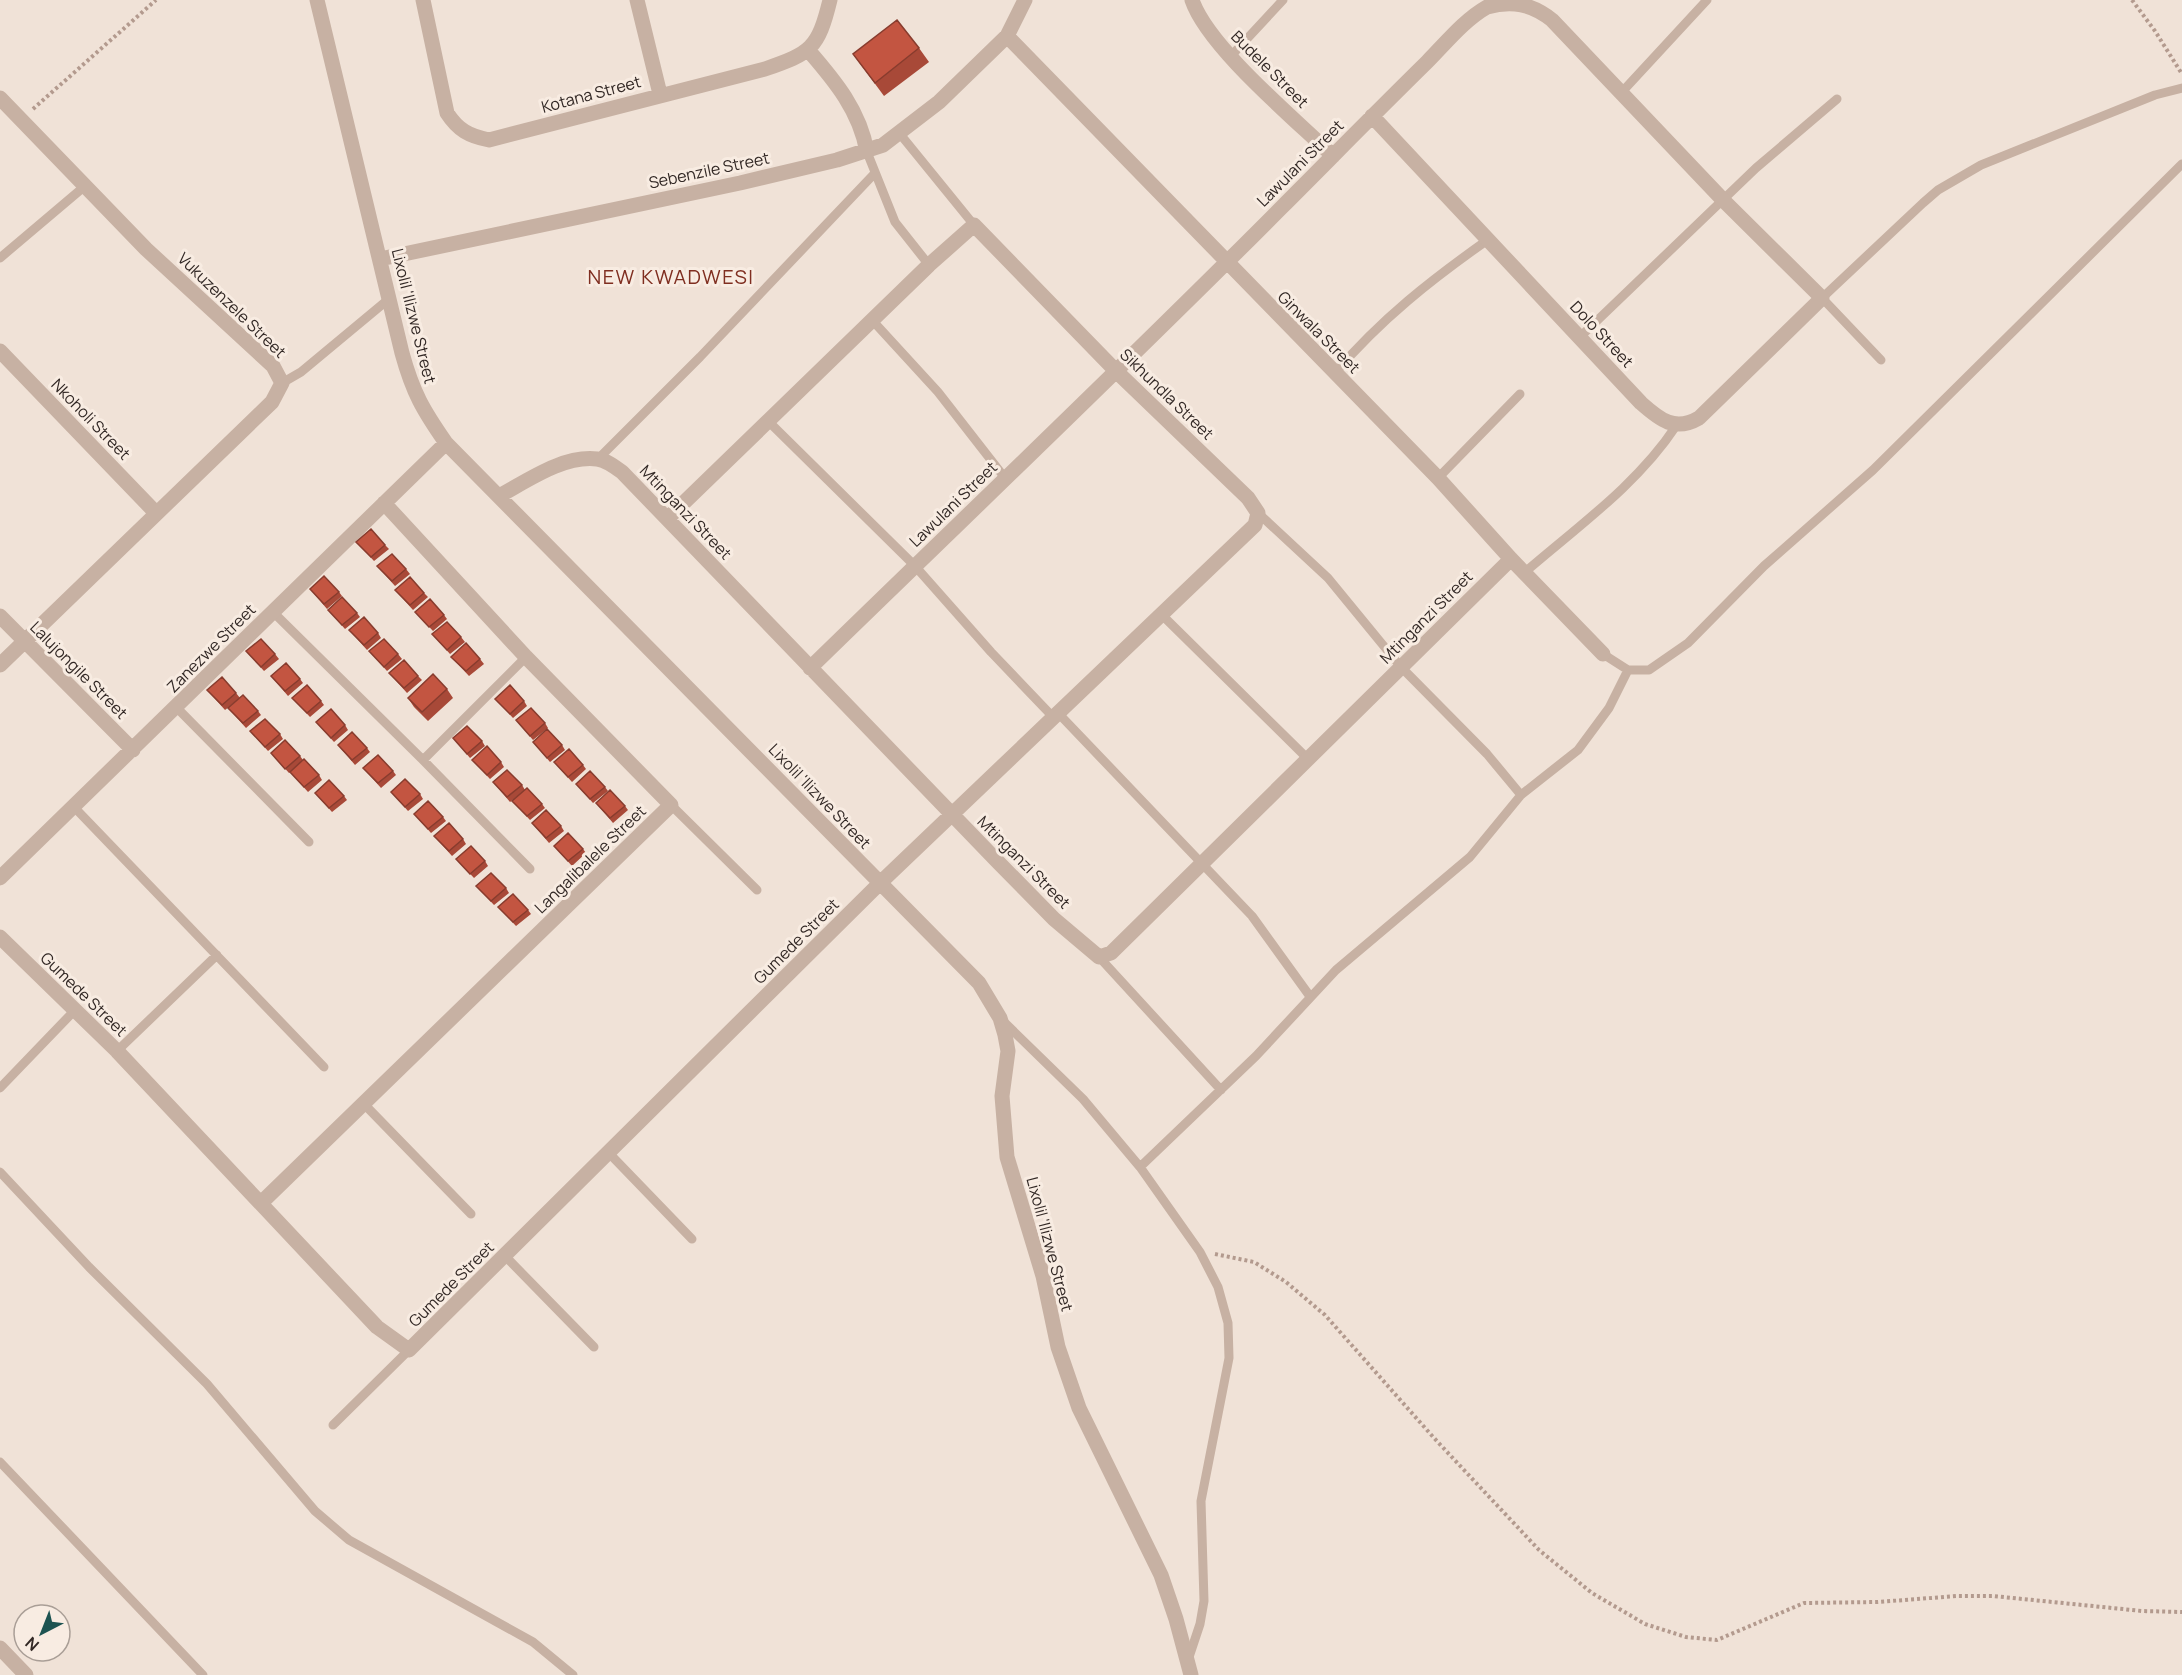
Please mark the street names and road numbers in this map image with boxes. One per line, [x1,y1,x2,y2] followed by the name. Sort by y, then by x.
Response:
[1226,25,1314,113] street label: Budele Street
[539,70,643,118] street label: Kotana Street
[1252,115,1348,211] street label: Lawulani Street
[647,146,771,194] street label: Sebenzile Street
[387,246,441,386] street label: Lixolil 'Ilizwe Street
[173,247,291,363] street label: Vukuzenzele Street
[1273,286,1365,378] street label: Ginwala Street
[1565,296,1639,372] street label: Dolo Street
[1115,344,1219,444] street label: Sikhundla Street
[47,374,135,464] street label: Nkoholi Street
[904,456,1002,552] street label: Lawulani Street
[635,460,737,564] street label: Mtinganzi Street
[1375,566,1477,668] street label: Mtinganzi Street
[162,599,260,697] street label: Zanezwe Street
[25,616,133,724] street label: Lalujongile Street
[764,739,876,853] street label: Lixolil 'Ilizwe Street
[529,800,651,918] street label: Langalibalele Street
[973,811,1075,913] street label: Mtinganzi Street
[748,893,844,989] street label: Gumede Street
[36,947,132,1041] street label: Gumede Street
[1021,1174,1079,1314] street label: Lixolil 'Ilizwe Street
[403,1236,499,1332] street label: Gumede Street

